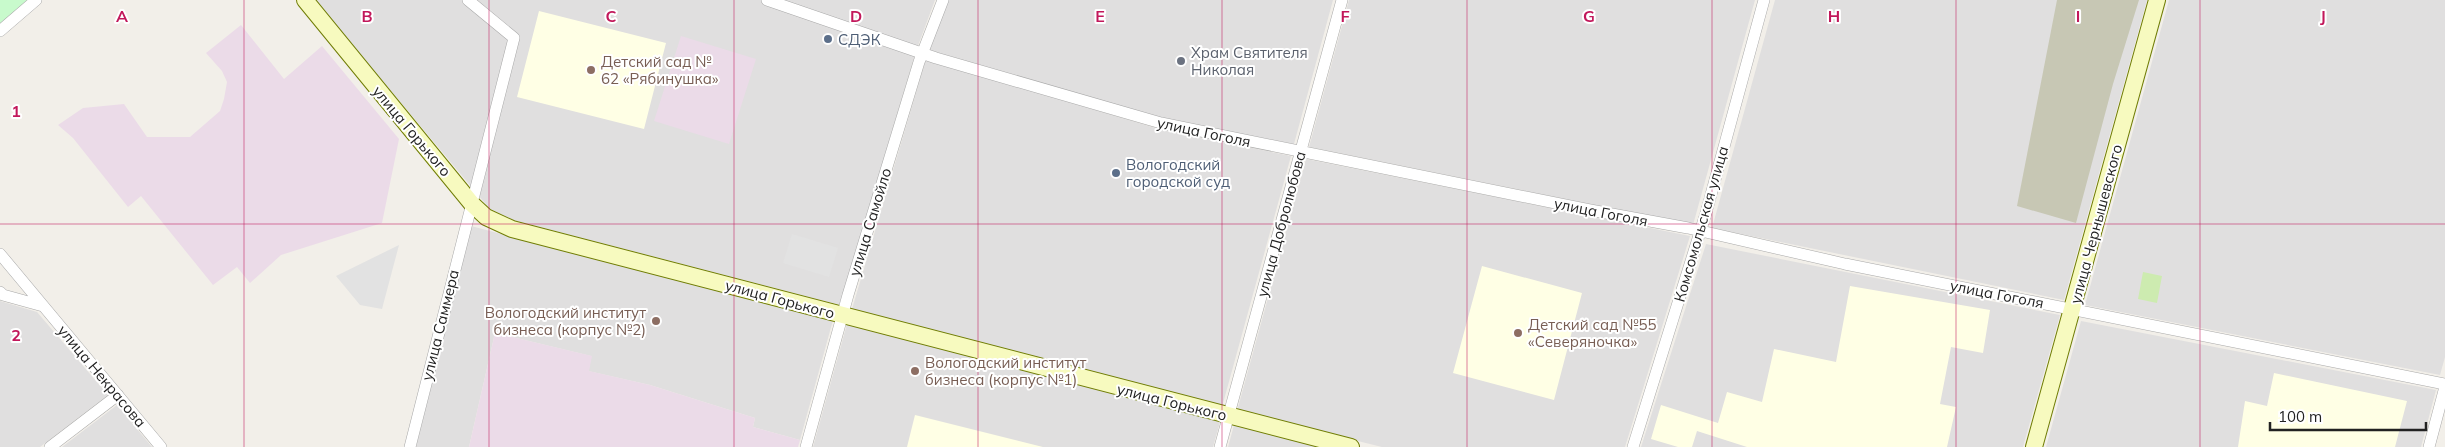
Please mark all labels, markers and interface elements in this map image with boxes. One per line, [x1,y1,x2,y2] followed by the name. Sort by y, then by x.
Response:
[116,6,128,26] text: A
[361,6,373,26] text: B
[606,6,617,26] text: C
[850,6,862,26] text: D
[1095,6,1105,26] text: E
[1340,6,1350,26] text: F
[1583,6,1595,26] text: G
[1828,6,1840,26] text: H
[2076,6,2080,26] text: I
[2320,6,2326,26] text: J
[838,30,881,49] place label: СДЭК
[822,33,834,45] marker: СДЭК
[1191,43,1308,79] place label: Храм Святителя Николая
[601,52,719,88] place label: Детский сад № 62 «Рябинушка»
[1175,55,1187,67] marker: Храм Святителя Николая
[585,64,597,76] marker: Детский сад № 62 «Рябинушка»
[369,82,455,180] street label: улица Горького
[11,101,21,121] text: 1
[1155,113,1253,151] street label: улица Гоголя
[2066,142,2126,306] street label: улица Чернышевского
[1670,144,1732,304] street label: Комсомольская улица
[1252,149,1310,299] street label: улица Добролюбова
[1126,155,1230,191] place label: Вологодский городской суд
[845,166,895,278] street label: улица Самойло
[1110,167,1122,179] marker: Вологодский городской суд
[1552,194,1650,230] street label: улица Гоголя
[417,268,463,382] street label: улица Саммера
[723,275,837,323] street label: улица Горького
[1948,276,2046,312] street label: улица Гоголя
[485,303,646,339] place label: Вологодский институт бизнеса (корпус №2)
[650,315,662,327] marker: Вологодский институт бизнеса (корпус №2)
[1528,315,1657,351] place label: Детский сад №55 «Северяночка»
[54,321,150,431] street label: улица Некрасова
[11,325,21,345] text: 2
[1512,327,1524,339] marker: Детский сад №55 «Северяночка»
[925,353,1086,389] place label: Вологодский институт бизнеса (корпус №1)
[909,365,921,377] marker: Вологодский институт бизнеса (корпус №1)
[1115,379,1229,425] street label: улица Горького
[2270,400,2426,432] scale bar
[2278,407,2322,426] text: 100 m

